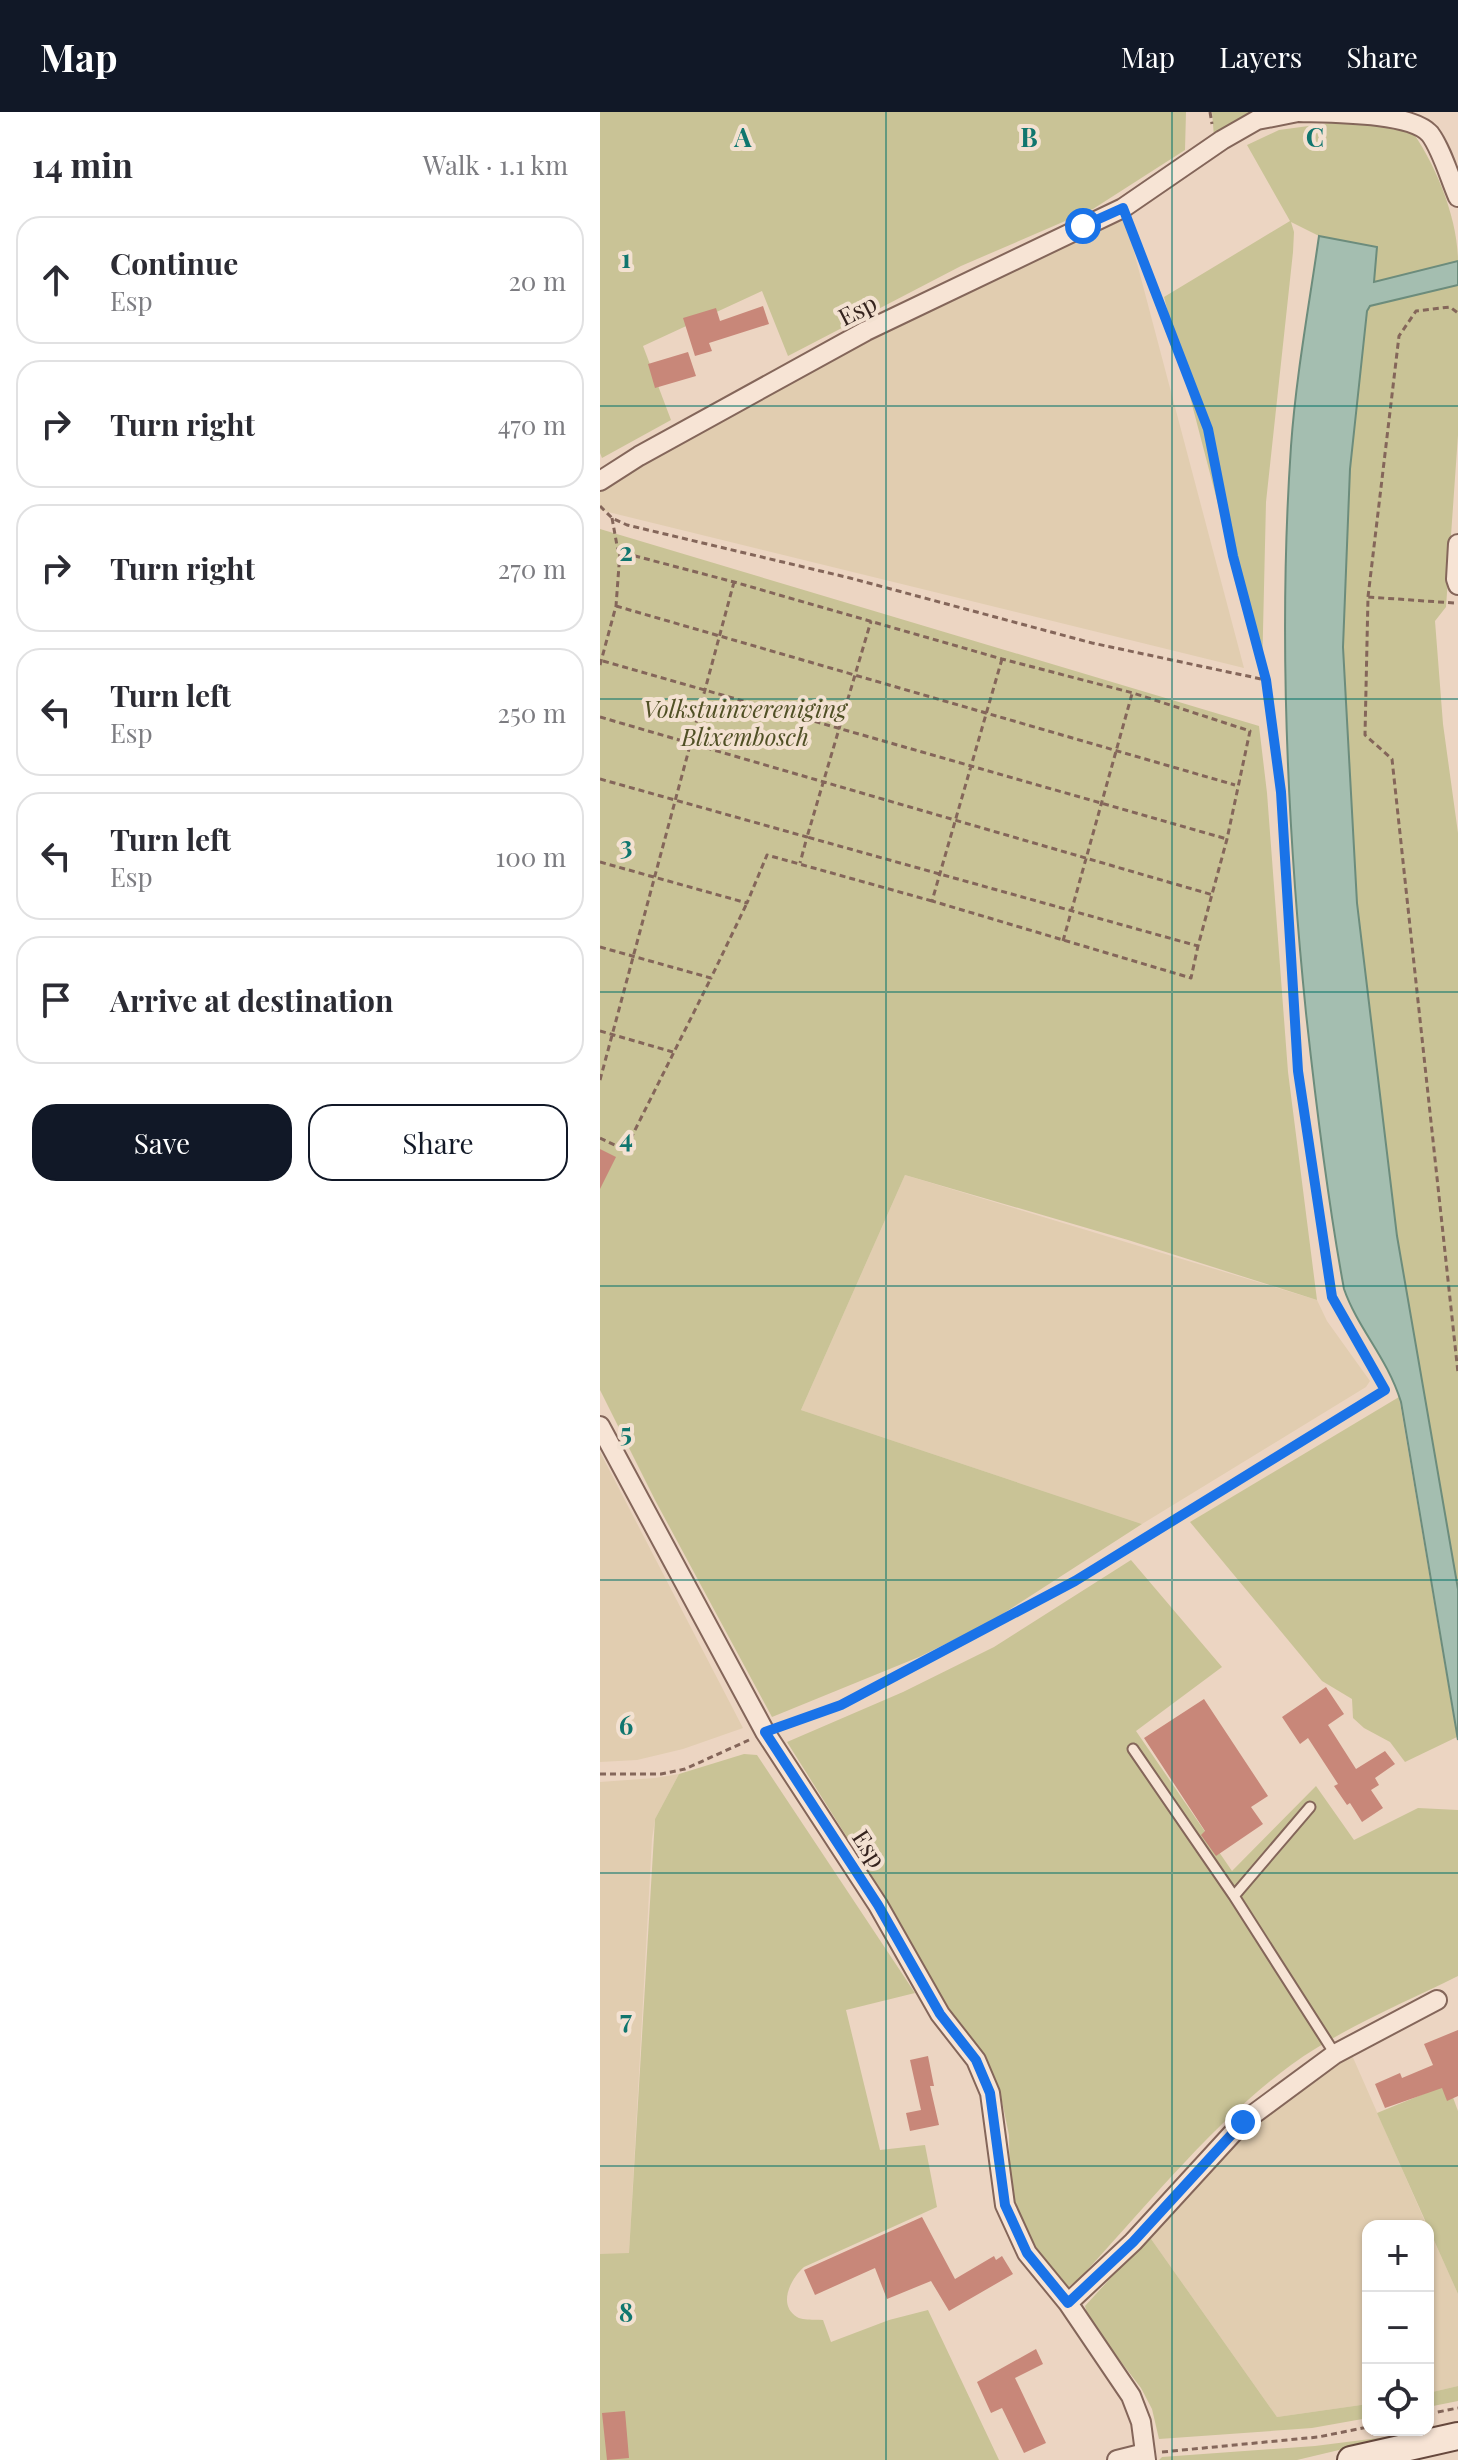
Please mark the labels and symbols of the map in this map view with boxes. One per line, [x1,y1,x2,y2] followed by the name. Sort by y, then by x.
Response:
[733,119,752,154] text: A
[1020,119,1038,154] text: B
[1306,119,1324,154] text: C
[1065,208,1101,244] route start
[621,240,631,275] text: 1
[832,286,882,332] street label: Esp
[619,533,633,568] text: 2
[643,692,849,752] park label: Volkstuinvereniging Blixembosch
[620,827,632,862] text: 3
[619,1120,633,1155] text: 4
[620,1414,632,1449] text: 5
[619,1707,633,1742] text: 6
[846,1823,894,1873] street label: Esp
[620,2001,632,2036] text: 7
[1225,2104,1261,2140] route end
[619,2294,633,2329] text: 8

